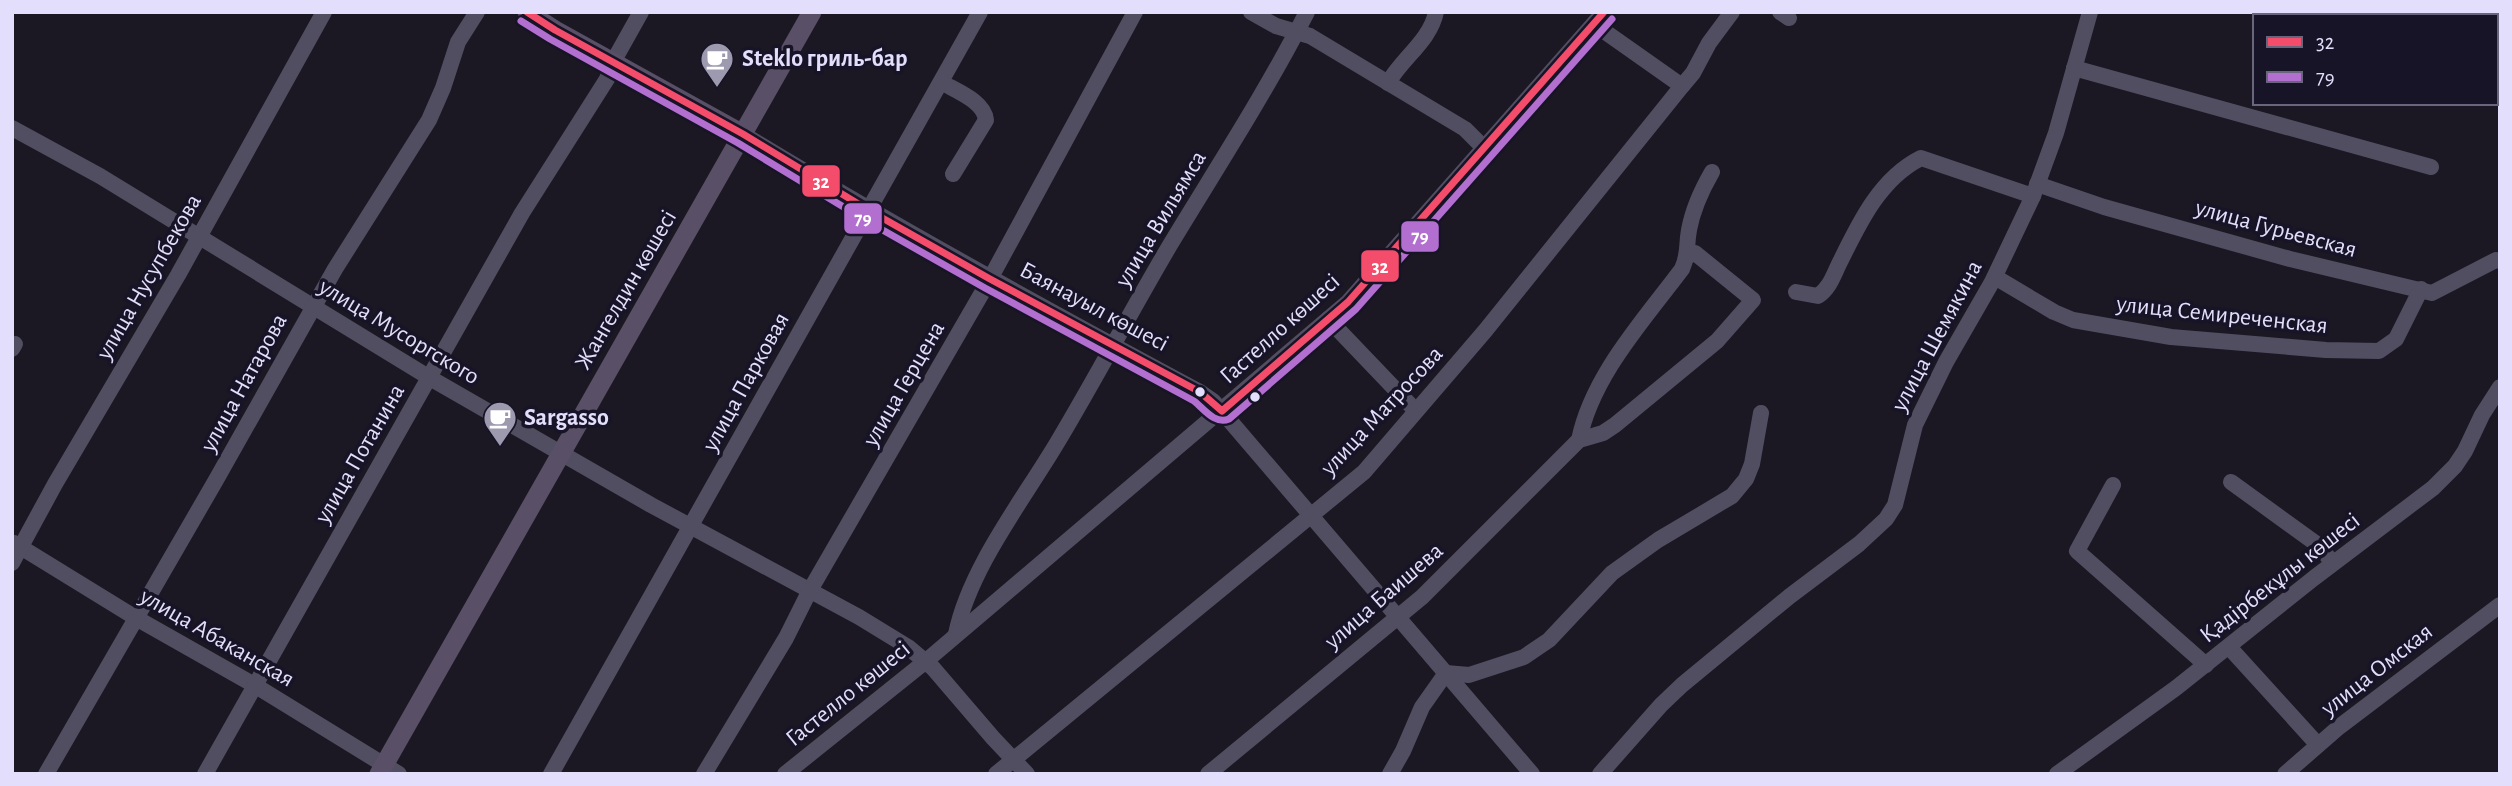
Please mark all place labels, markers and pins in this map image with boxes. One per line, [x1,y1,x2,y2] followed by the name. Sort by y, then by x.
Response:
[698,40,736,89] cafe icon: Steklo гриль-бар
[742,47,908,71] place label: Steklo гриль-бар
[1193,385,1207,399] unlabelled marker
[1248,390,1262,404] unlabelled marker
[481,399,519,448] cafe icon: Sargasso
[524,406,609,430] place label: Sargasso

